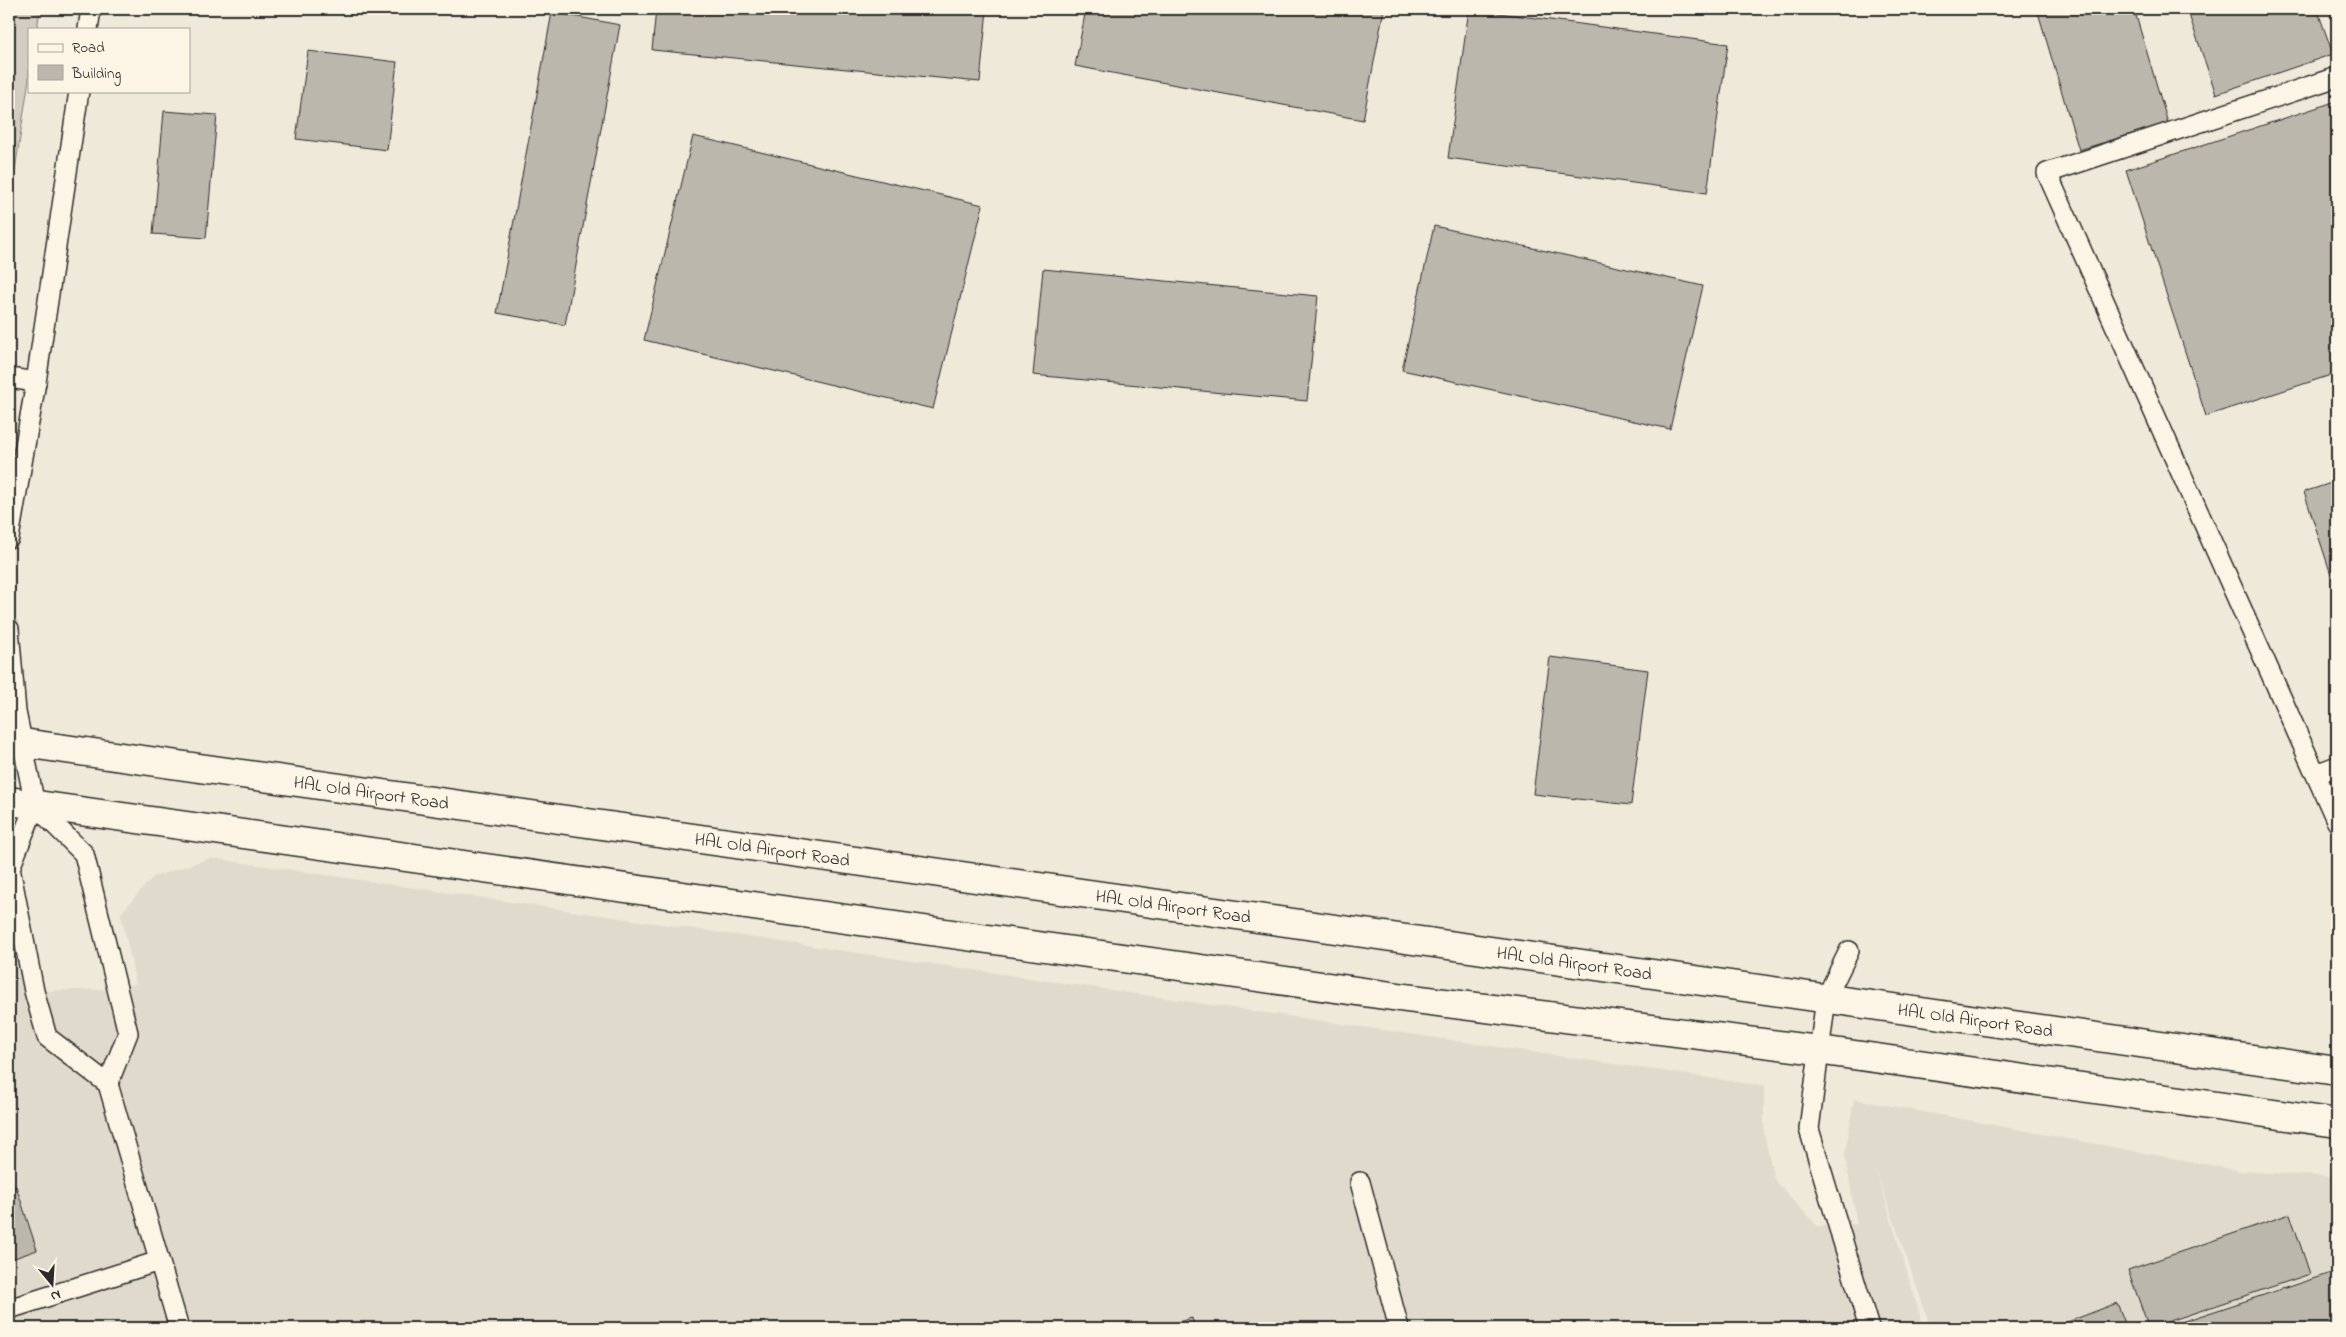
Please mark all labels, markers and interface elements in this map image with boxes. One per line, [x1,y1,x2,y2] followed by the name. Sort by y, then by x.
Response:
[28,28,190,92] legend
[72,37,105,59] text: Road
[71,63,121,86] text: Building
[292,770,450,818] street label: HAL Old Airport Road
[693,827,851,875] street label: HAL Old Airport Road
[1094,884,1252,932] street label: HAL Old Airport Road
[1495,941,1653,989] street label: HAL Old Airport Road
[1896,998,2054,1046] street label: HAL Old Airport Road
[28,1260,78,1310] north arrow
[48,1283,63,1306] text: N

